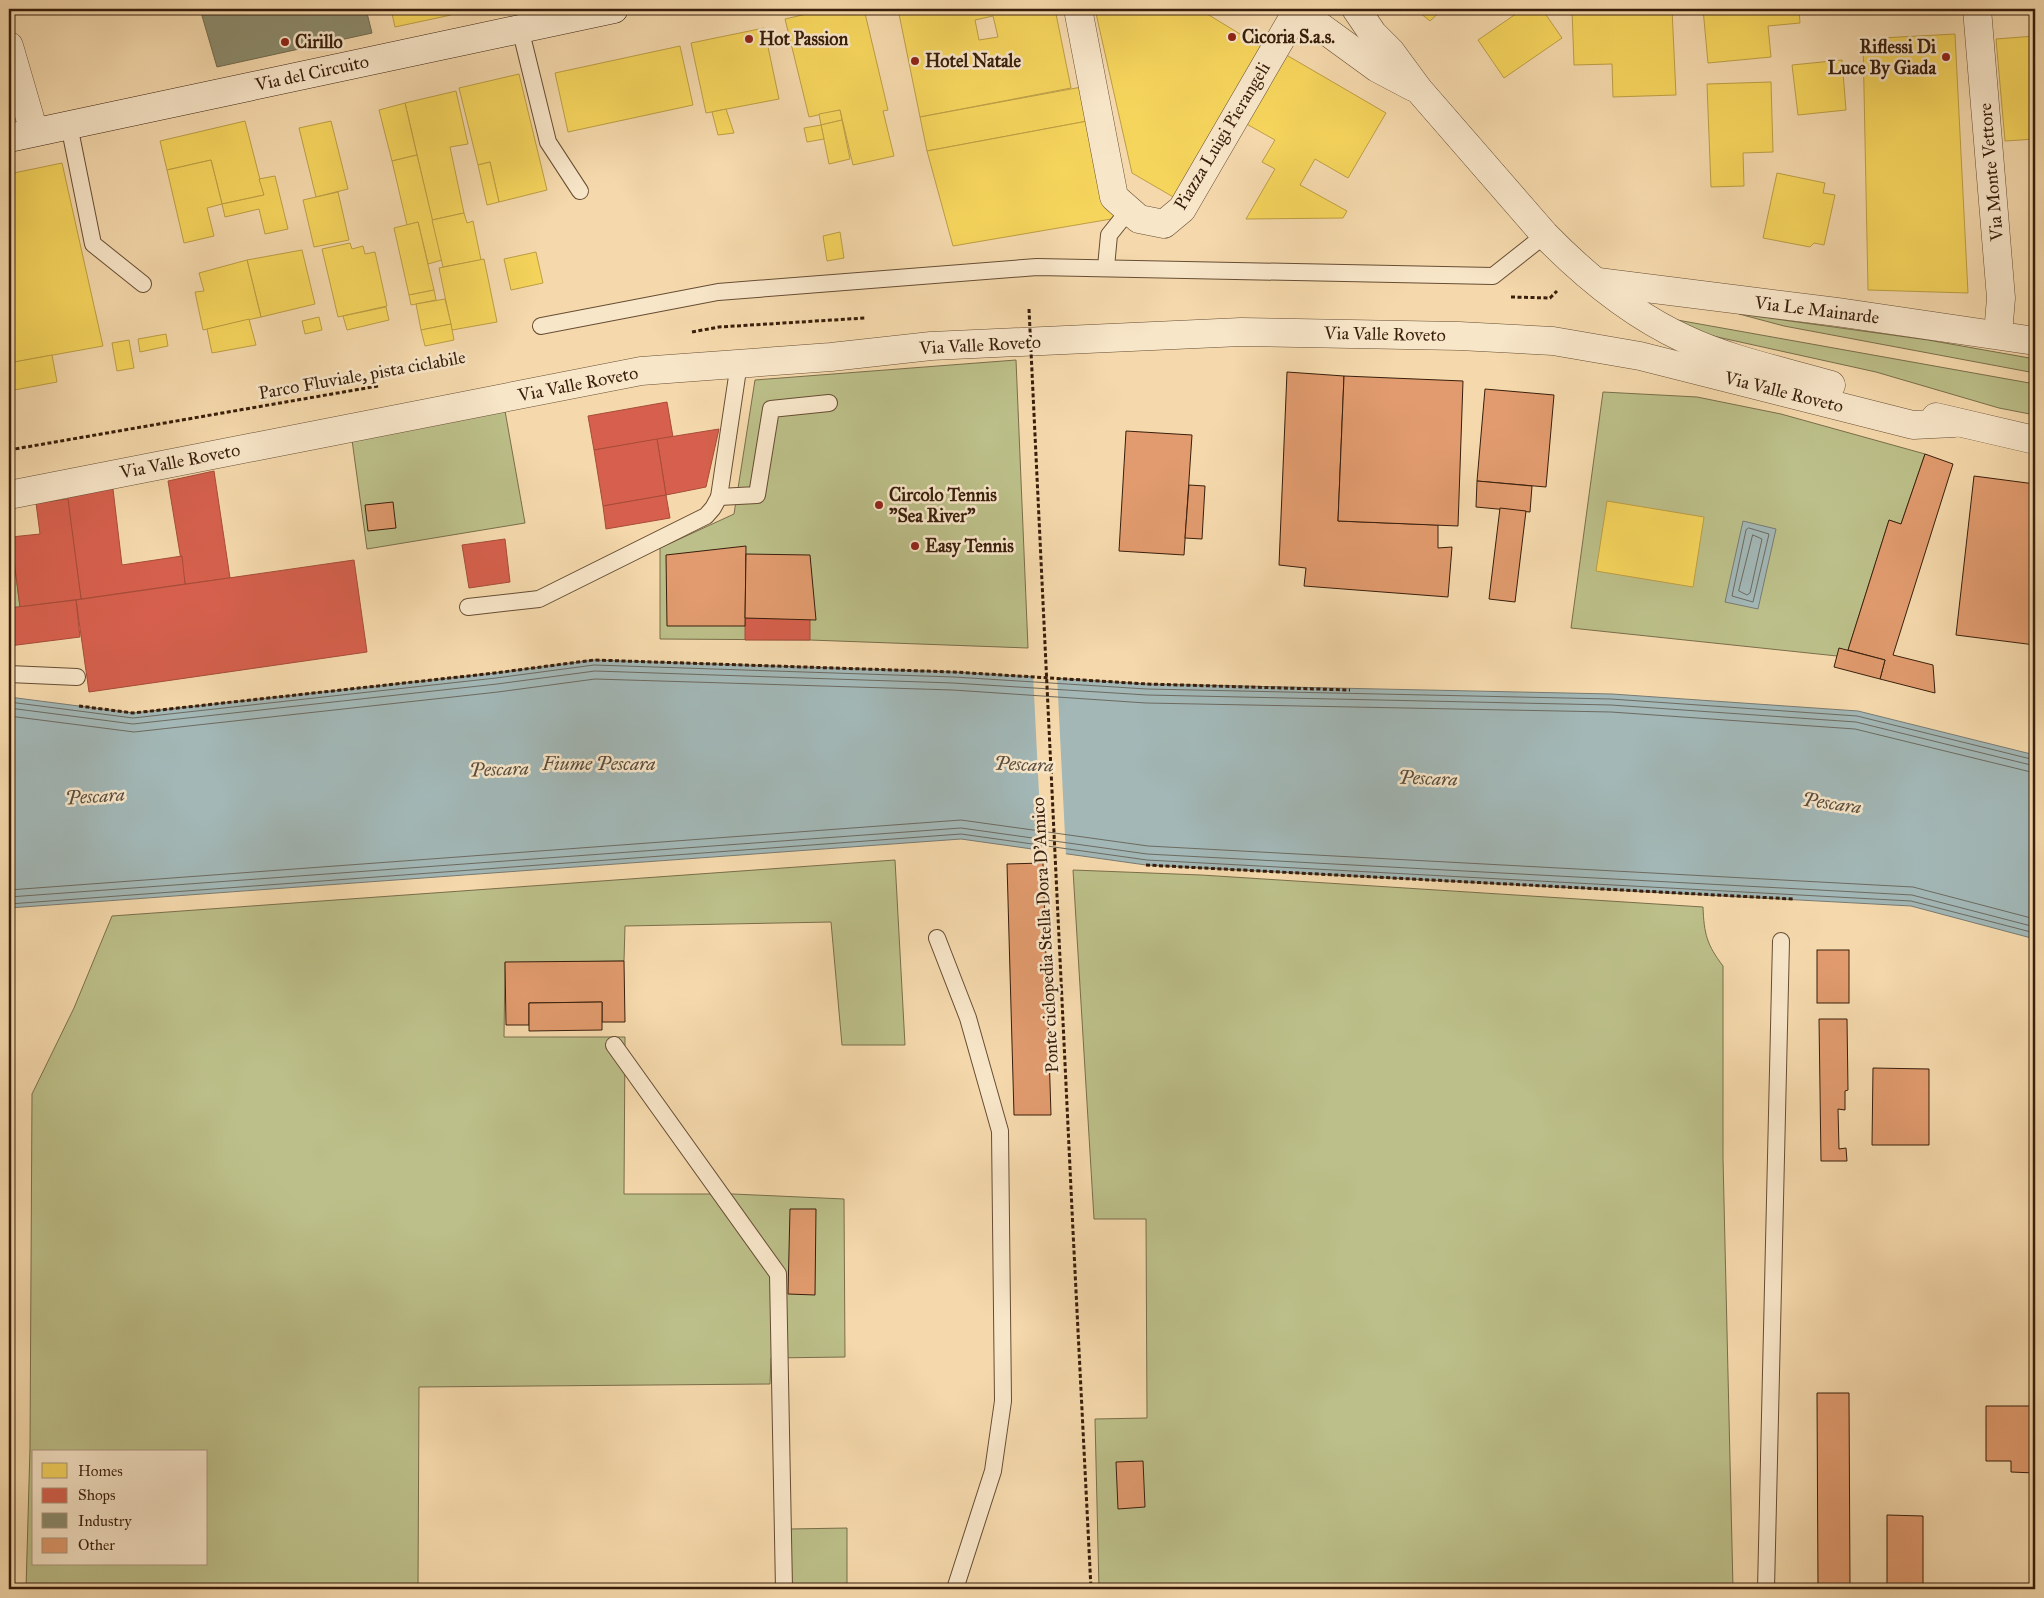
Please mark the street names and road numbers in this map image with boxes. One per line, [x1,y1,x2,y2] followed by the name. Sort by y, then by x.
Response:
[252,50,371,96] street label: Via del Circuito
[1169,58,1276,214] street label: Piazza Luigi Pierangeli
[1974,102,2008,243] street label: Via Monte Vettore
[1753,291,1881,329] street label: Via Le Mainarde
[1323,322,1446,346] street label: Via Valle Roveto
[918,331,1041,359] street label: Via Valle Roveto
[257,346,467,404] street label: Parco Fluviale, pista ciclabile
[515,362,640,407] street label: Via Valle Roveto
[1721,366,1846,417] street label: Via Valle Roveto
[117,439,242,484] street label: Via Valle Roveto
[1027,796,1063,1074] street label: Ponte ciclopedia Stella Dora D'Amico

